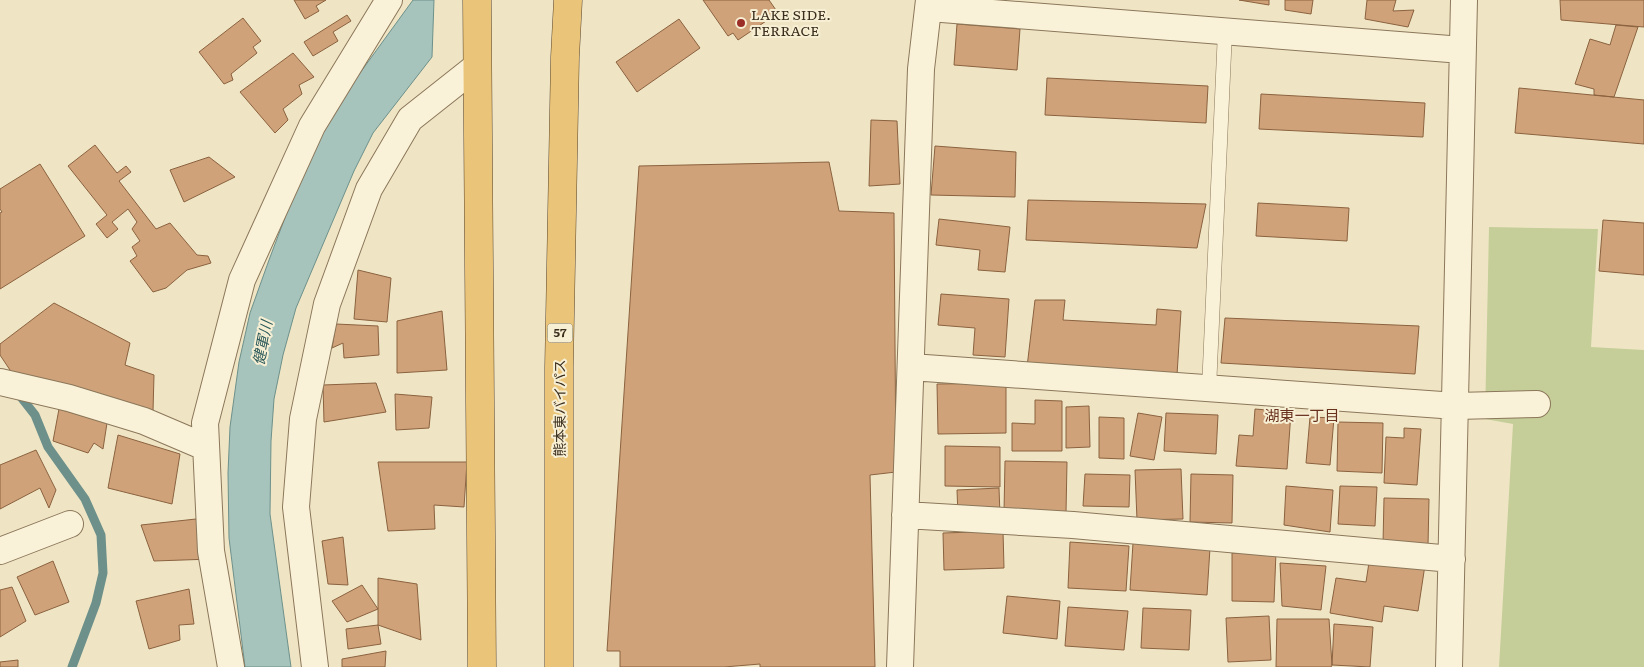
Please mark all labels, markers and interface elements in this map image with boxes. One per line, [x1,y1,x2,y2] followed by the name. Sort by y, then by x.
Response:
[751,4,831,40] place label: LAKE SIDE. TERRACE
[735,17,747,29] marker: LAKE SIDE. TERRACE
[246,316,277,367] water label: 健軍川
[548,323,572,342] road number: 57
[549,359,569,457] street label: 熊本東バイパス
[1264,403,1340,426] district label: 湖東一丁目

